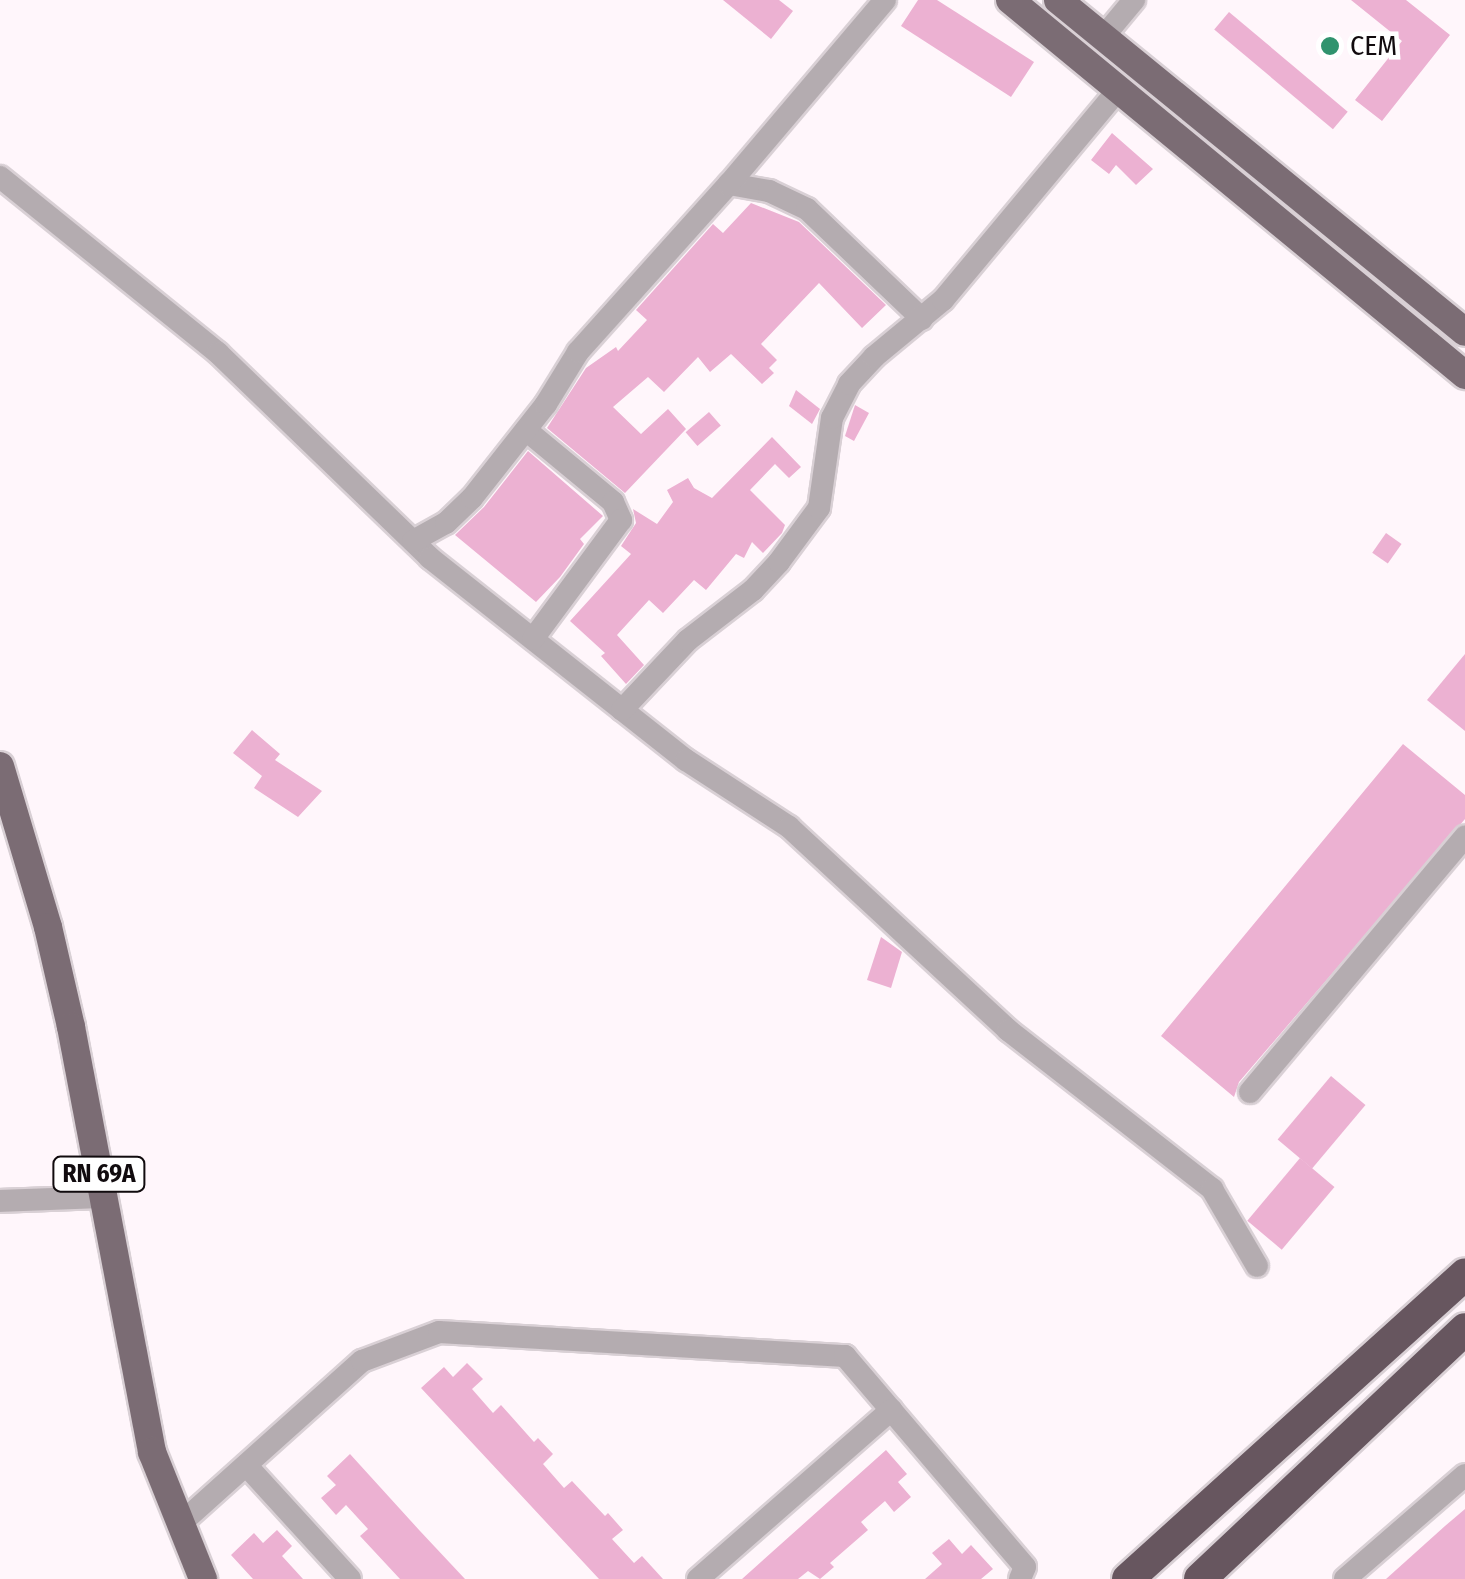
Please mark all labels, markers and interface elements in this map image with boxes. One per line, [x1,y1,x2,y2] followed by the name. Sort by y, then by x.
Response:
[1350,29,1397,63] place label: CEM
[1319,35,1341,57] marker: CEM
[52,1154,146,1194] road number: RN 69A

